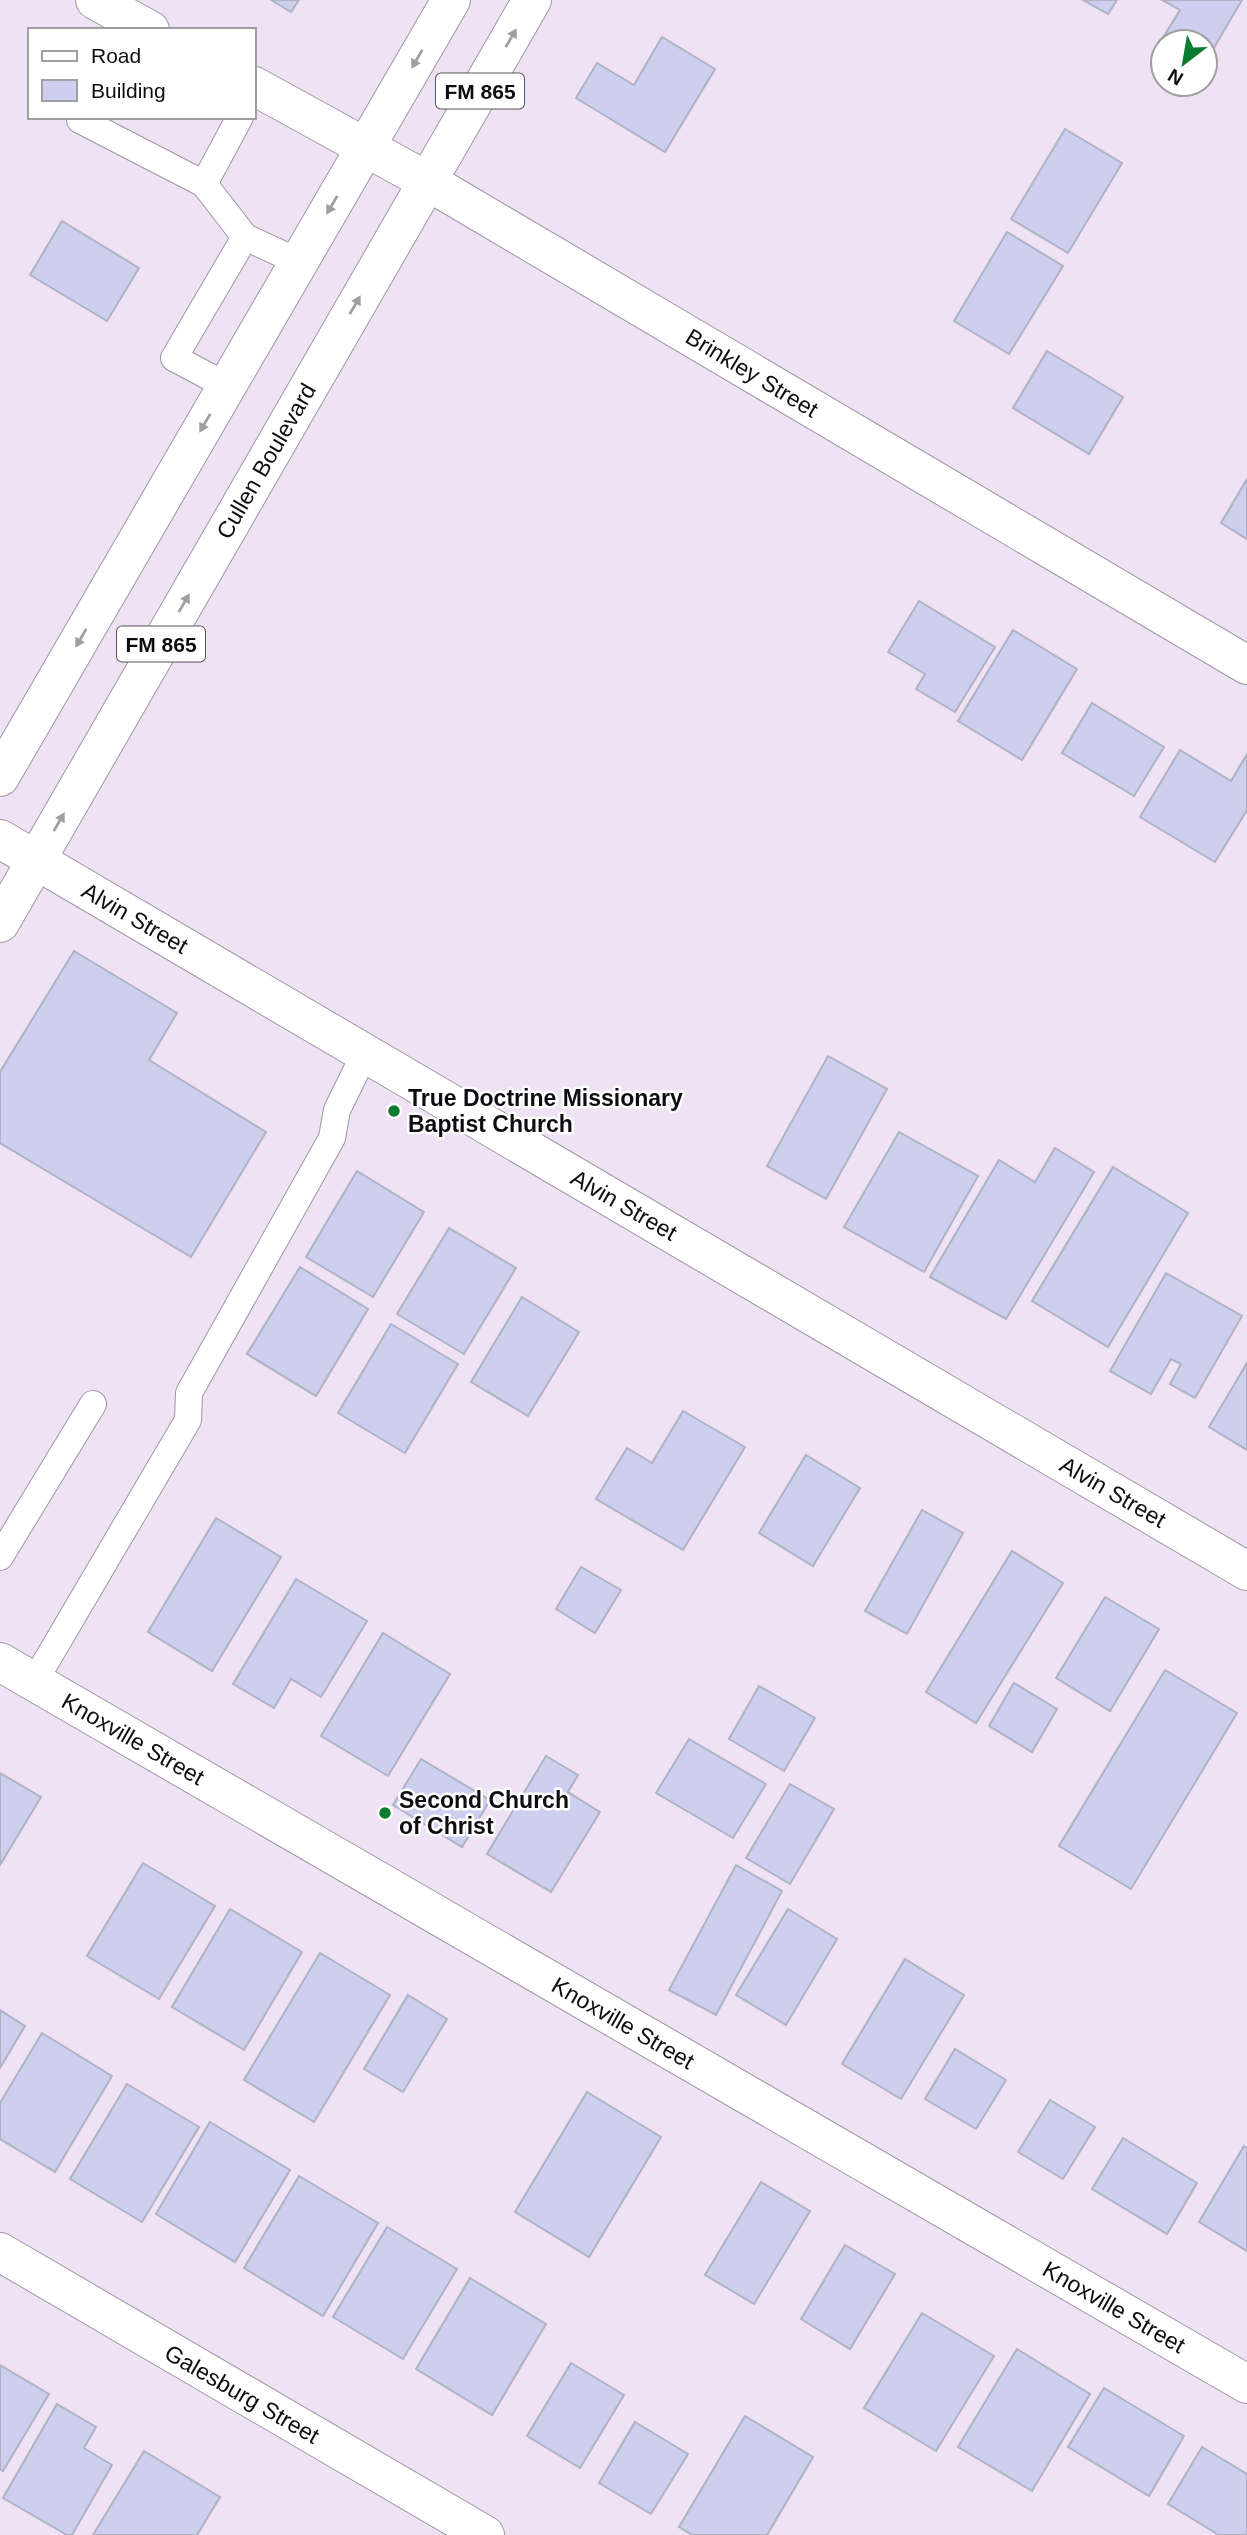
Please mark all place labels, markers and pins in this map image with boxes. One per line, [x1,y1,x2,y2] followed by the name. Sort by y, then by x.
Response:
[408,1085,683,1137] place label: True Doctrine Missionary Baptist Church
[386,1103,402,1119] marker: True Doctrine Missionary Baptist Church
[399,1787,569,1839] place label: Second Church of Christ
[377,1805,393,1821] marker: Second Church of Christ

